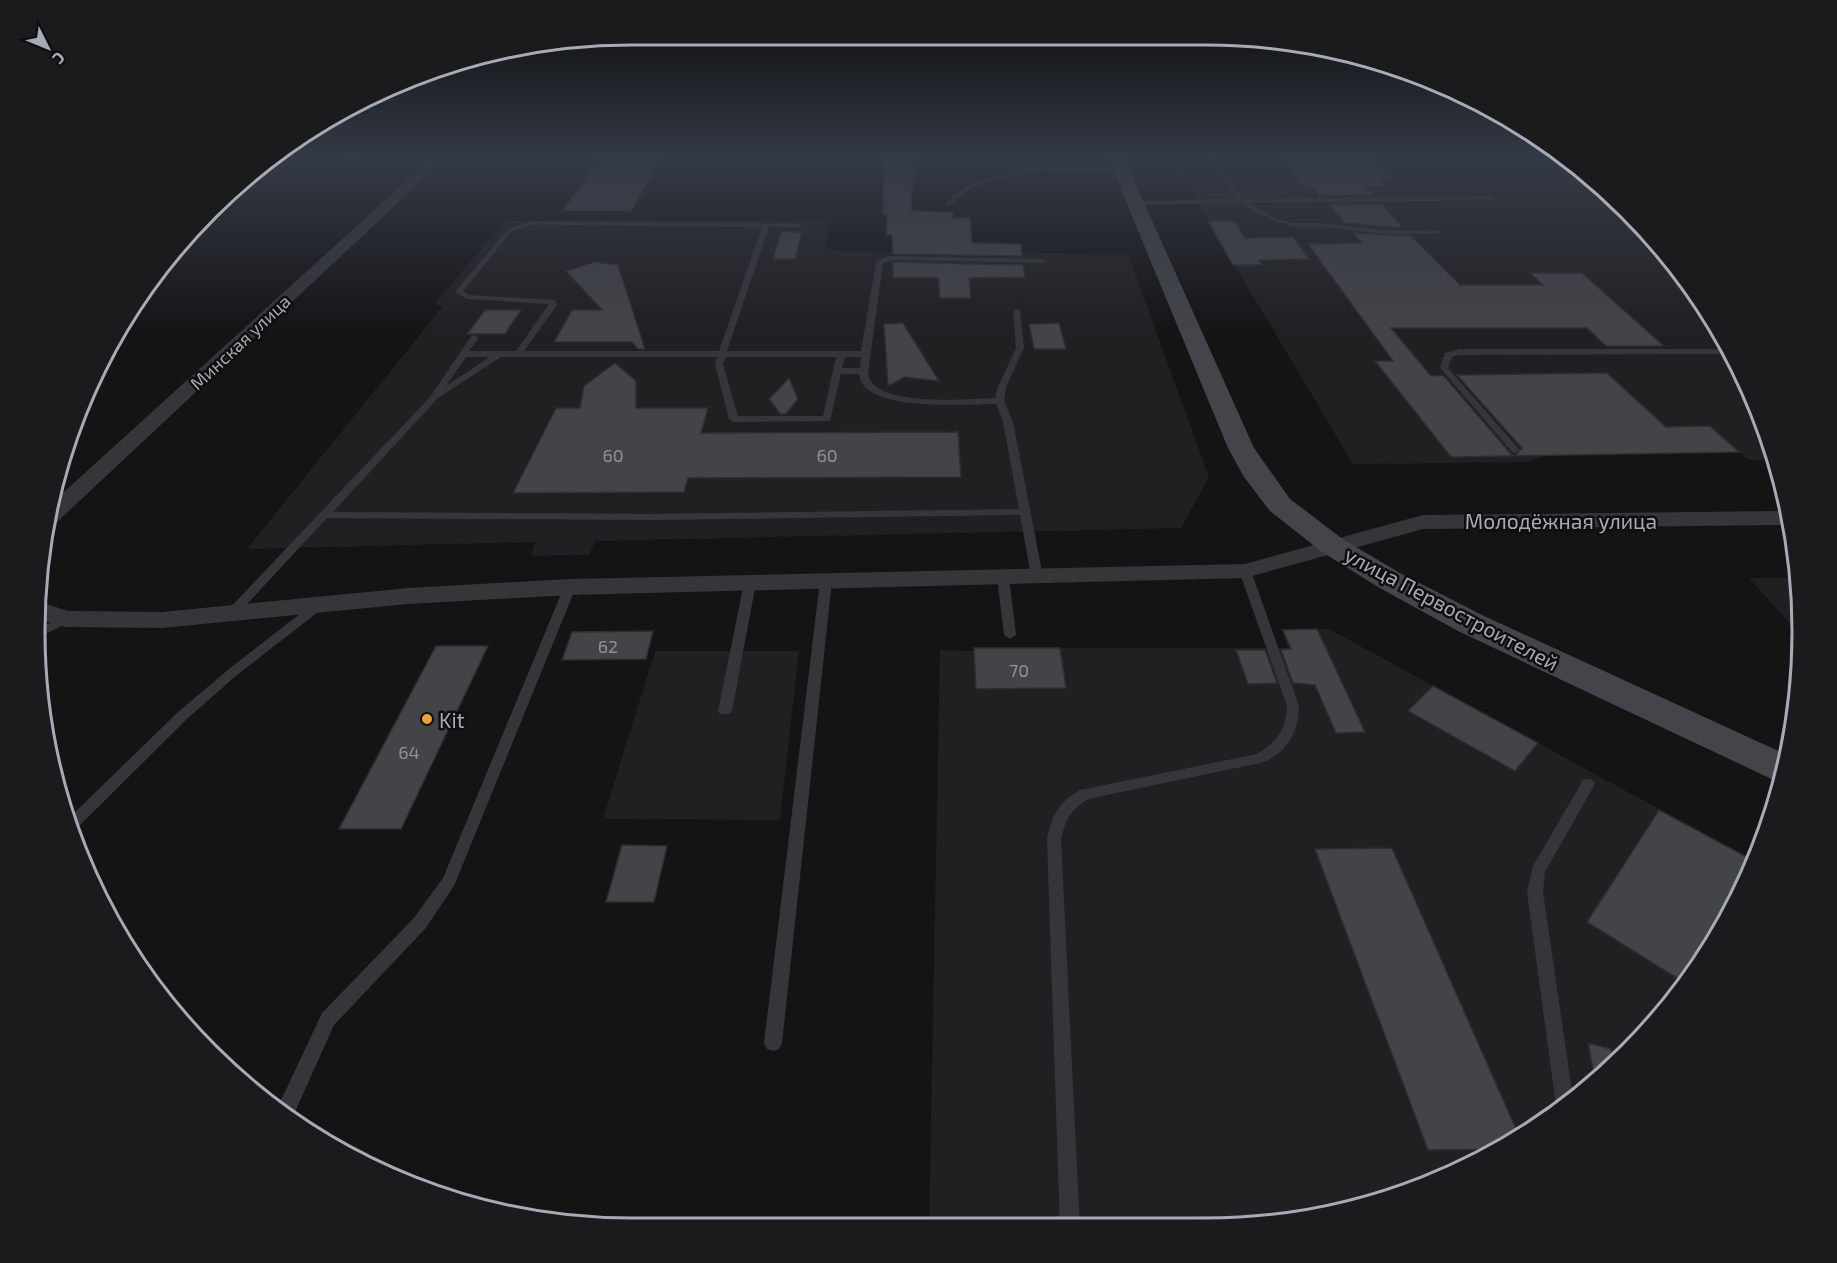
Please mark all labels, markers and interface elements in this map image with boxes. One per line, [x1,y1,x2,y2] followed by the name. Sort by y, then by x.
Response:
[18,18,78,78] north arrow
[49,49,69,68] text: С
[185,290,295,394] street label: Минская улица
[602,444,624,466] house number: 60
[816,444,838,466] house number: 60
[1465,508,1657,534] street label: Молодёжная улица
[1340,541,1563,676] street label: улица Первостроителей
[598,635,618,657] house number: 62
[1009,659,1029,681] house number: 70
[439,707,465,732] place label: Kit
[420,712,434,726] marker: Kit
[398,741,420,763] house number: 64

